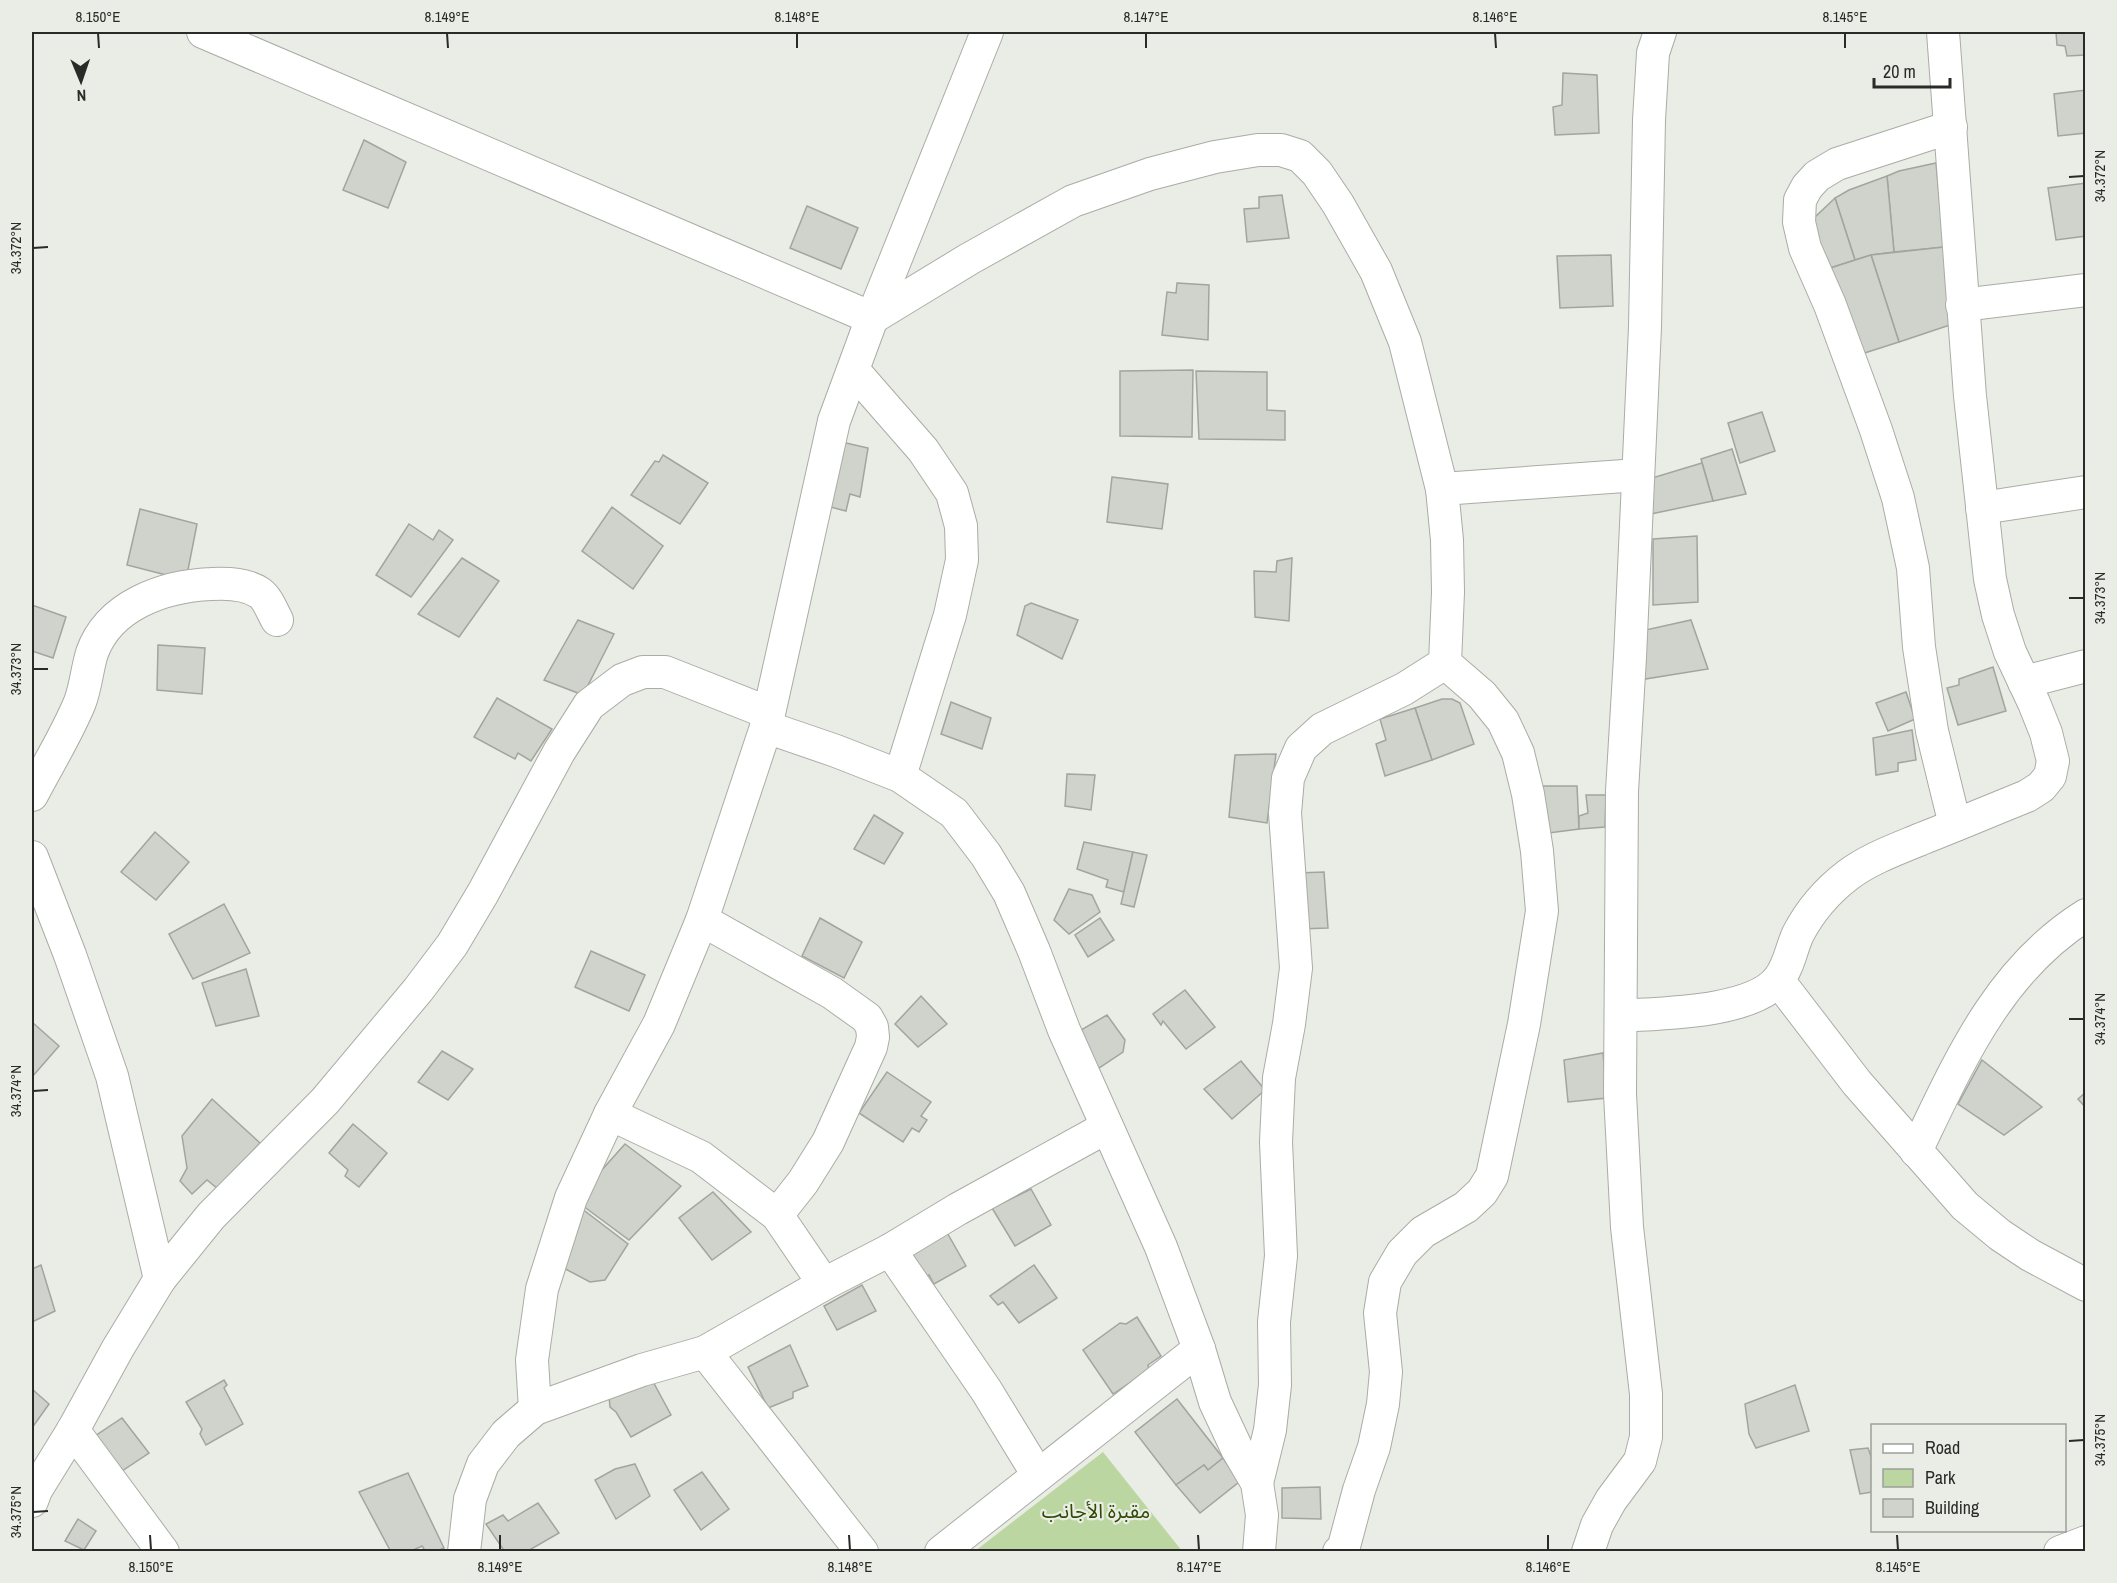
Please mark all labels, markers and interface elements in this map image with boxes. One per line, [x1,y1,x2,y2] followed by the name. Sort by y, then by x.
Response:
[76,6,121,27] text: 8.150°E
[425,6,470,27] text: 8.149°E
[775,6,820,27] text: 8.148°E
[1124,6,1169,27] text: 8.147°E
[1473,6,1518,27] text: 8.146°E
[1823,6,1868,27] text: 8.145°E
[51,51,111,111] north arrow
[1874,51,1950,89] scale bar
[1883,59,1916,84] text: 20 m
[76,85,87,107] text: N
[2089,150,2110,202] text: 34.372°N
[5,222,26,274] text: 34.372°N
[2089,572,2110,624] text: 34.373°N
[5,643,26,695] text: 34.373°N
[2089,993,2110,1045] text: 34.374°N
[5,1065,26,1117] text: 34.374°N
[2089,1414,2110,1466] text: 34.375°N
[1871,1424,2066,1532] legend
[1925,1435,1960,1460] text: Road
[1925,1465,1956,1490] text: Park
[5,1486,26,1538] text: 34.375°N
[1925,1495,1980,1520] text: Building
[1042,1497,1150,1524] park label: مقبرة الأجانب
[129,1556,174,1577] text: 8.150°E
[478,1556,523,1577] text: 8.149°E
[828,1556,873,1577] text: 8.148°E
[1177,1556,1222,1577] text: 8.147°E
[1526,1556,1571,1577] text: 8.146°E
[1876,1556,1921,1577] text: 8.145°E

